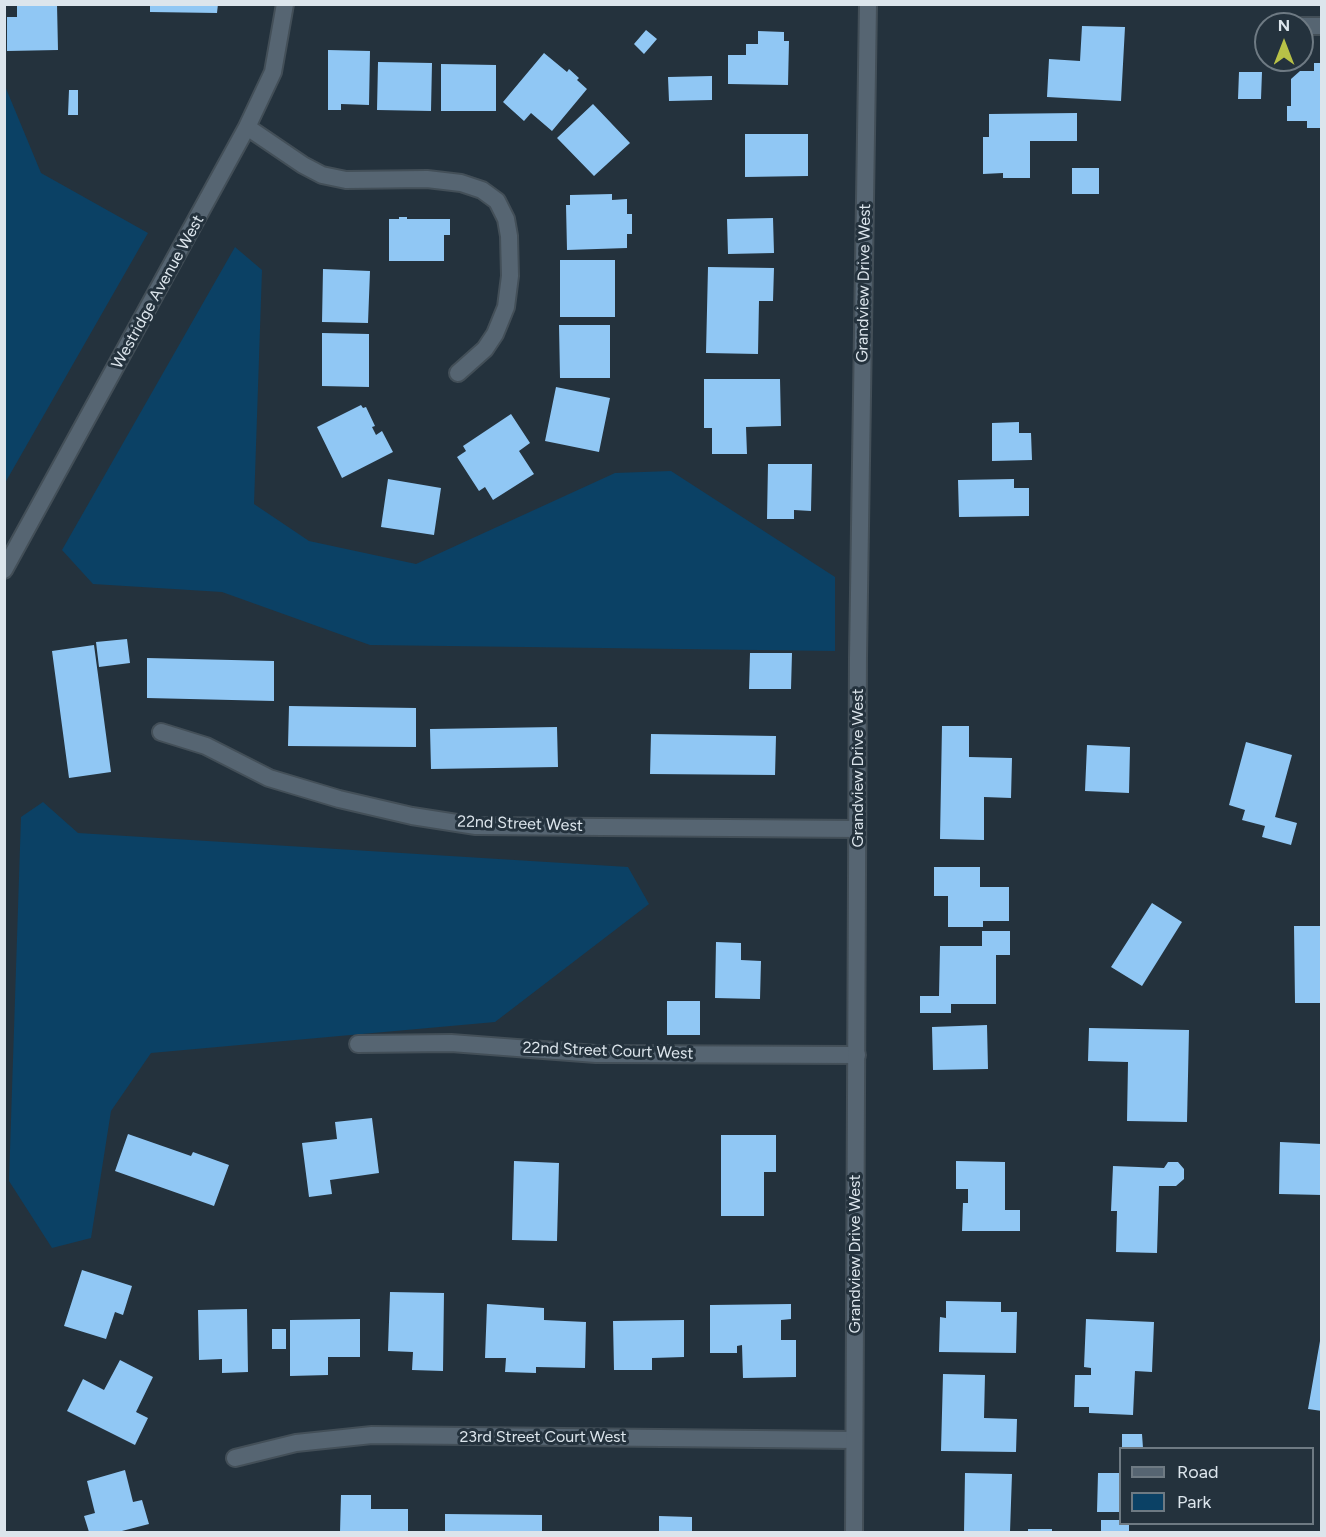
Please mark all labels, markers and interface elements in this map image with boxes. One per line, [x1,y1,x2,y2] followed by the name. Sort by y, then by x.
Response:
[1254,12,1314,72] north arrow
[1278,16,1290,35] text: N
[853,203,875,363] street label: Grandview Drive West
[108,212,208,372] street label: Westridge Avenue West
[848,689,868,847] street label: Grandview Drive West
[457,812,583,836] street label: 22nd Street West
[522,1038,694,1064] street label: 22nd Street Court West
[845,1175,865,1333] street label: Grandview Drive West
[459,1427,627,1447] street label: 23rd Street Court West
[1119,1447,1314,1525] legend
[1177,1461,1218,1483] text: Road
[1177,1491,1211,1513] text: Park

